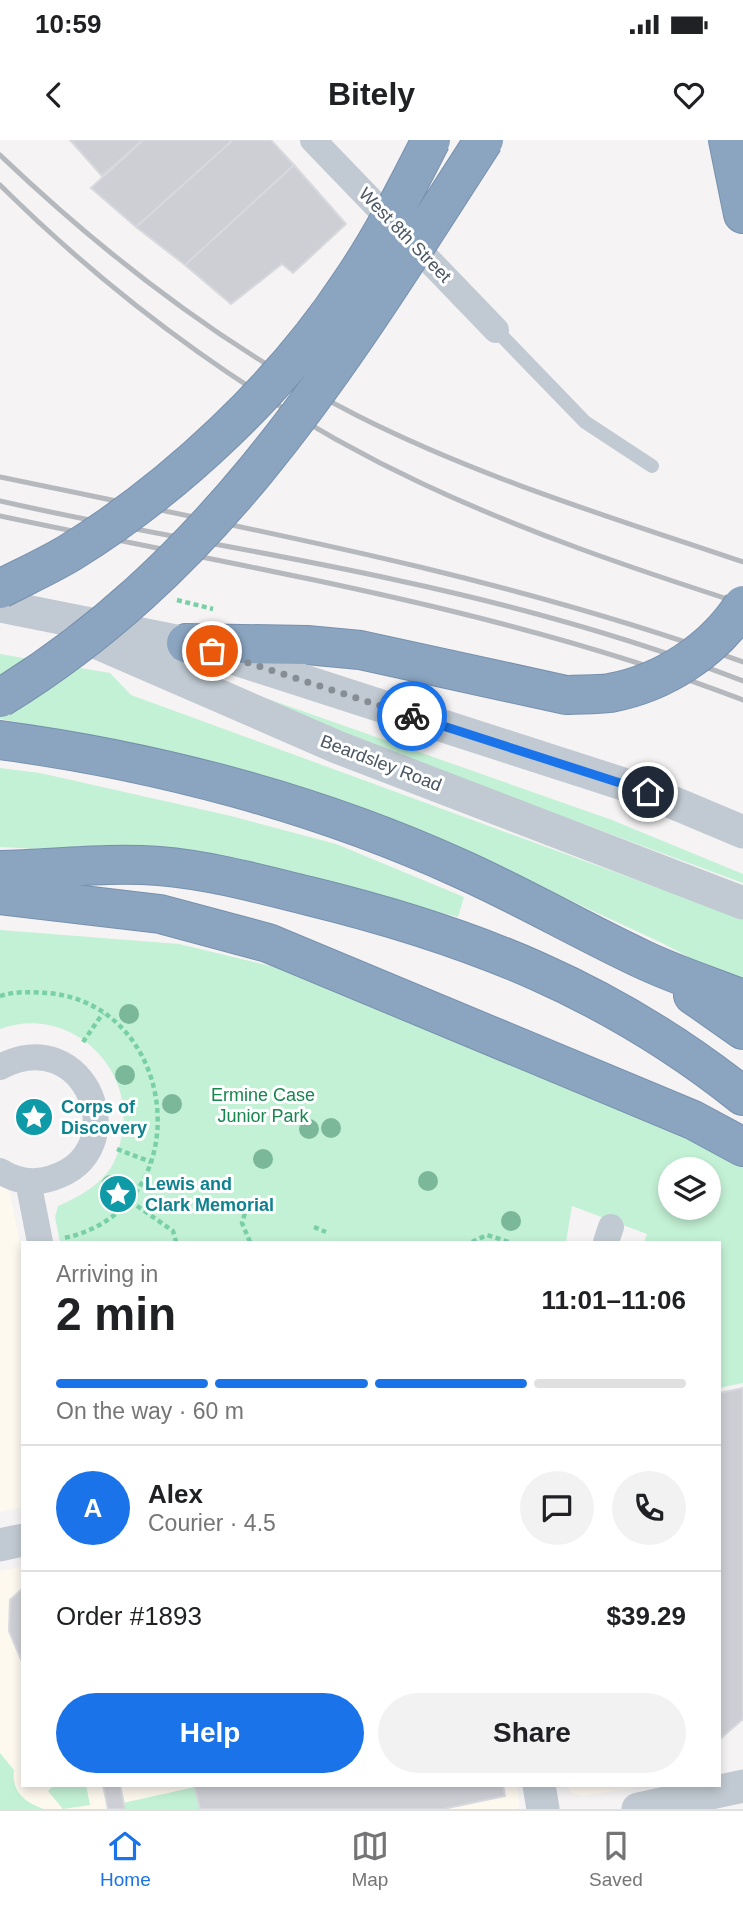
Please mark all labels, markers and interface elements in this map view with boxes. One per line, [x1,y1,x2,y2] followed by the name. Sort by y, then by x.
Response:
[35,9,102,39] text: 10:59
[35,76,73,114] icon: back
[328,76,415,112] text: Bitely
[670,76,708,114] icon: heart
[355,184,455,286] street label: West 8th Street
[182,621,242,681] pin
[193,632,231,670] icon: bag
[377,681,447,751] courier
[393,697,431,735] icon: bike
[318,731,444,795] street label: Beardsley Road
[618,762,678,822] pin
[629,773,667,811] icon: home
[211,1085,315,1126] park label: Ermine Case Junior Park
[13,1096,55,1138] place icon: Corps of Discovery
[61,1097,147,1138] place label: Corps of Discovery
[658,1157,721,1220] map controls
[658,1157,721,1220] button: layers
[97,1173,139,1215] place icon: Lewis and Clark Memorial
[145,1174,274,1215] place label: Lewis and Clark Memorial
[56,1261,158,1287] text: Arriving in
[541,1285,686,1315] text: 11:01–11:06
[56,1288,176,1340] text: 2 min
[56,1398,244,1424] text: On the way · 60 m
[520,1471,594,1545] button: chat
[612,1471,686,1545] button: phone
[148,1479,203,1509] text: Alex
[84,1493,102,1523] text: A
[148,1510,276,1536] text: Courier · 4.5
[56,1601,202,1631] text: Order #1893
[606,1601,686,1631] text: $39.29
[56,1693,364,1773] button: Help
[378,1693,686,1773] button: Share
[100,1827,151,1891] tab: Home
[351,1827,389,1891] tab: Map
[589,1827,643,1891] tab: Saved

